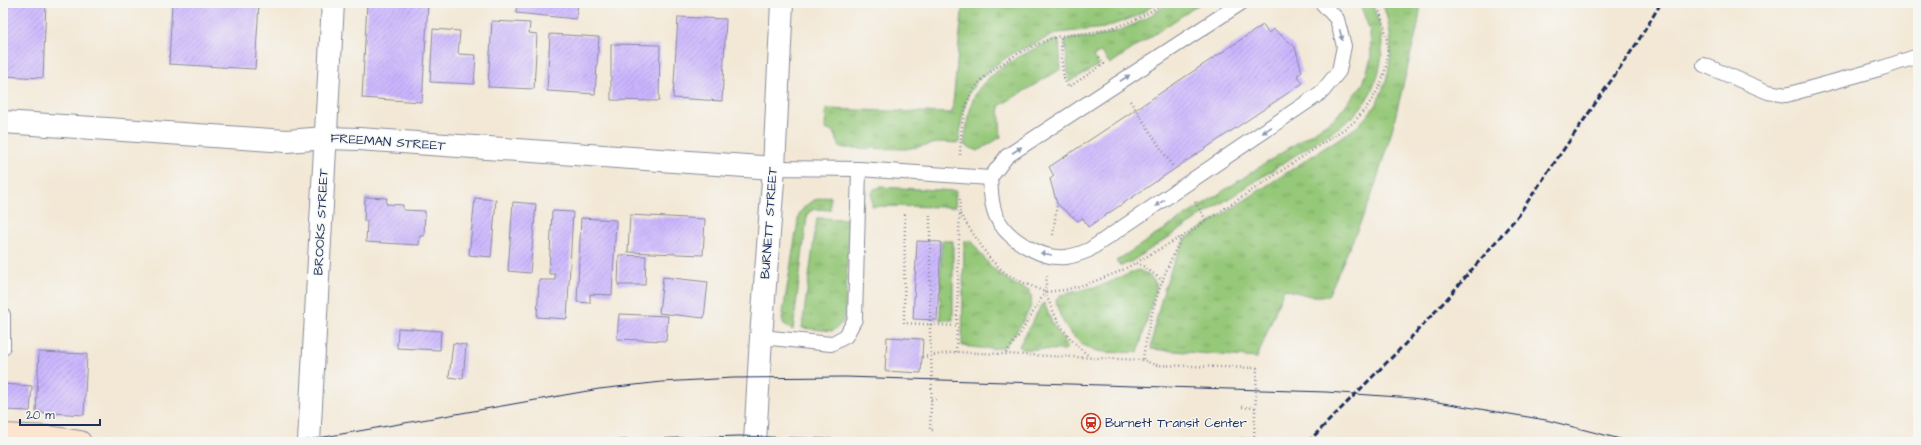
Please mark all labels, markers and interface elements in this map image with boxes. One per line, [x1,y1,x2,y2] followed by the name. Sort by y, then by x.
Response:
[1338,30,1344,42] one-way arrow
[1120,75,1131,82] one-way arrow
[1262,126,1273,133] one-way arrow
[330,129,447,155] street label: FREEMAN STREET
[1012,146,1022,154] one-way arrow
[756,165,782,280] street label: BURNETT STREET
[309,167,333,276] street label: BROOKS STREET
[1155,199,1165,207] one-way arrow
[1040,251,1052,257] one-way arrow
[20,401,100,427] scale bar
[26,407,55,424] text: 20 m
[1080,412,1102,434] station icon: Burnett Transit Center
[1105,414,1247,432] place label: Burnett Transit Center

